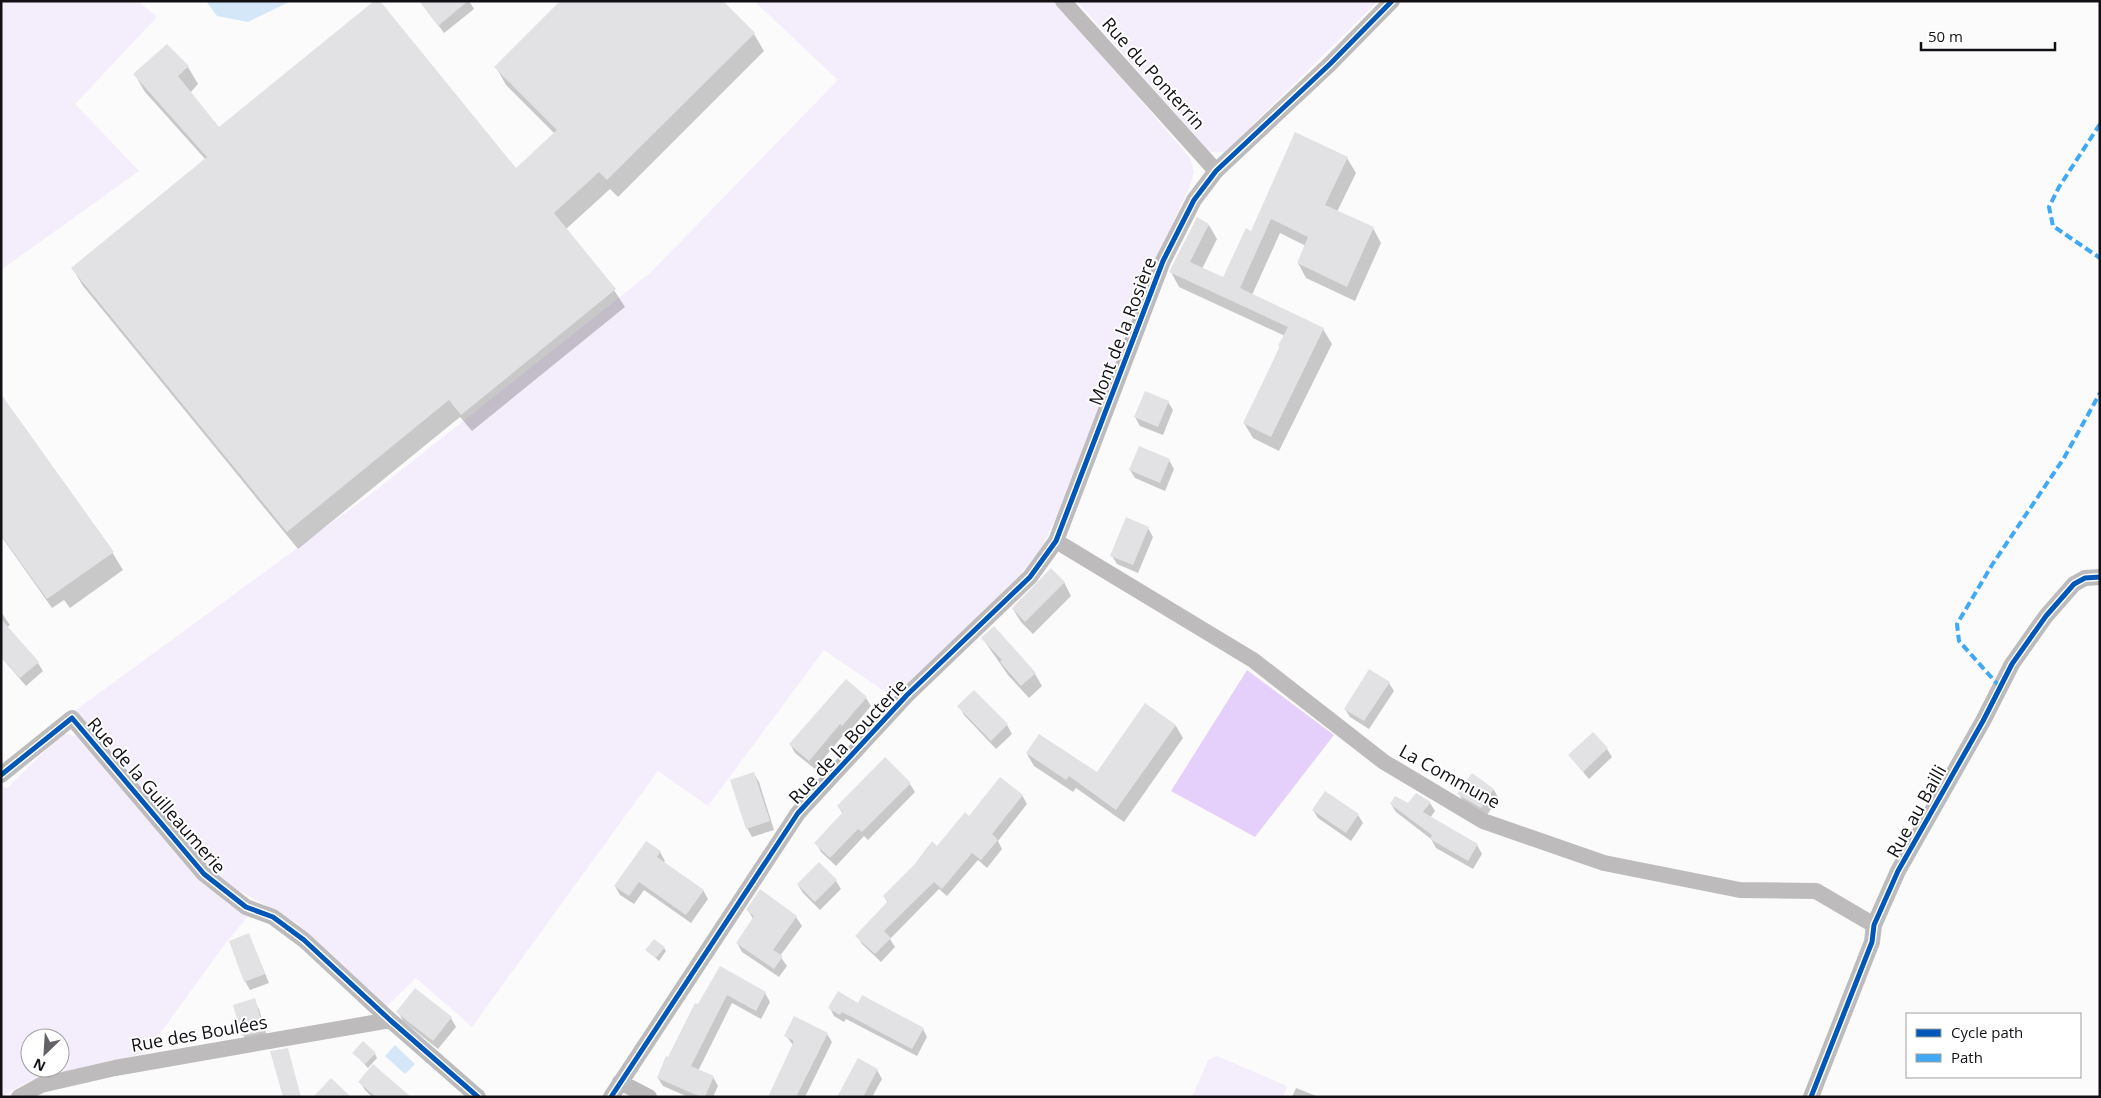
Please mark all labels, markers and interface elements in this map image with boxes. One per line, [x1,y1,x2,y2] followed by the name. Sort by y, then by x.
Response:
[1097,12,1211,134] street label: Rue du Ponterrin
[1921,20,2055,52] scale bar
[1928,26,1963,46] text: 50 m
[1083,254,1161,408] street label: Mont de la Rosière
[783,673,911,809] street label: Rue de la Boucterie
[82,712,232,878] street label: Rue de la Guilleaumerie
[1395,738,1505,814] street label: La Commune
[1881,760,1951,862] street label: Rue au Bailli
[129,1009,269,1057] street label: Rue des Boulées
[1906,1013,2081,1078] legend
[1951,1022,2023,1042] text: Cycle path
[20,1028,70,1078] north arrow
[1951,1047,1983,1067] text: Path
[30,1054,48,1076] text: N

